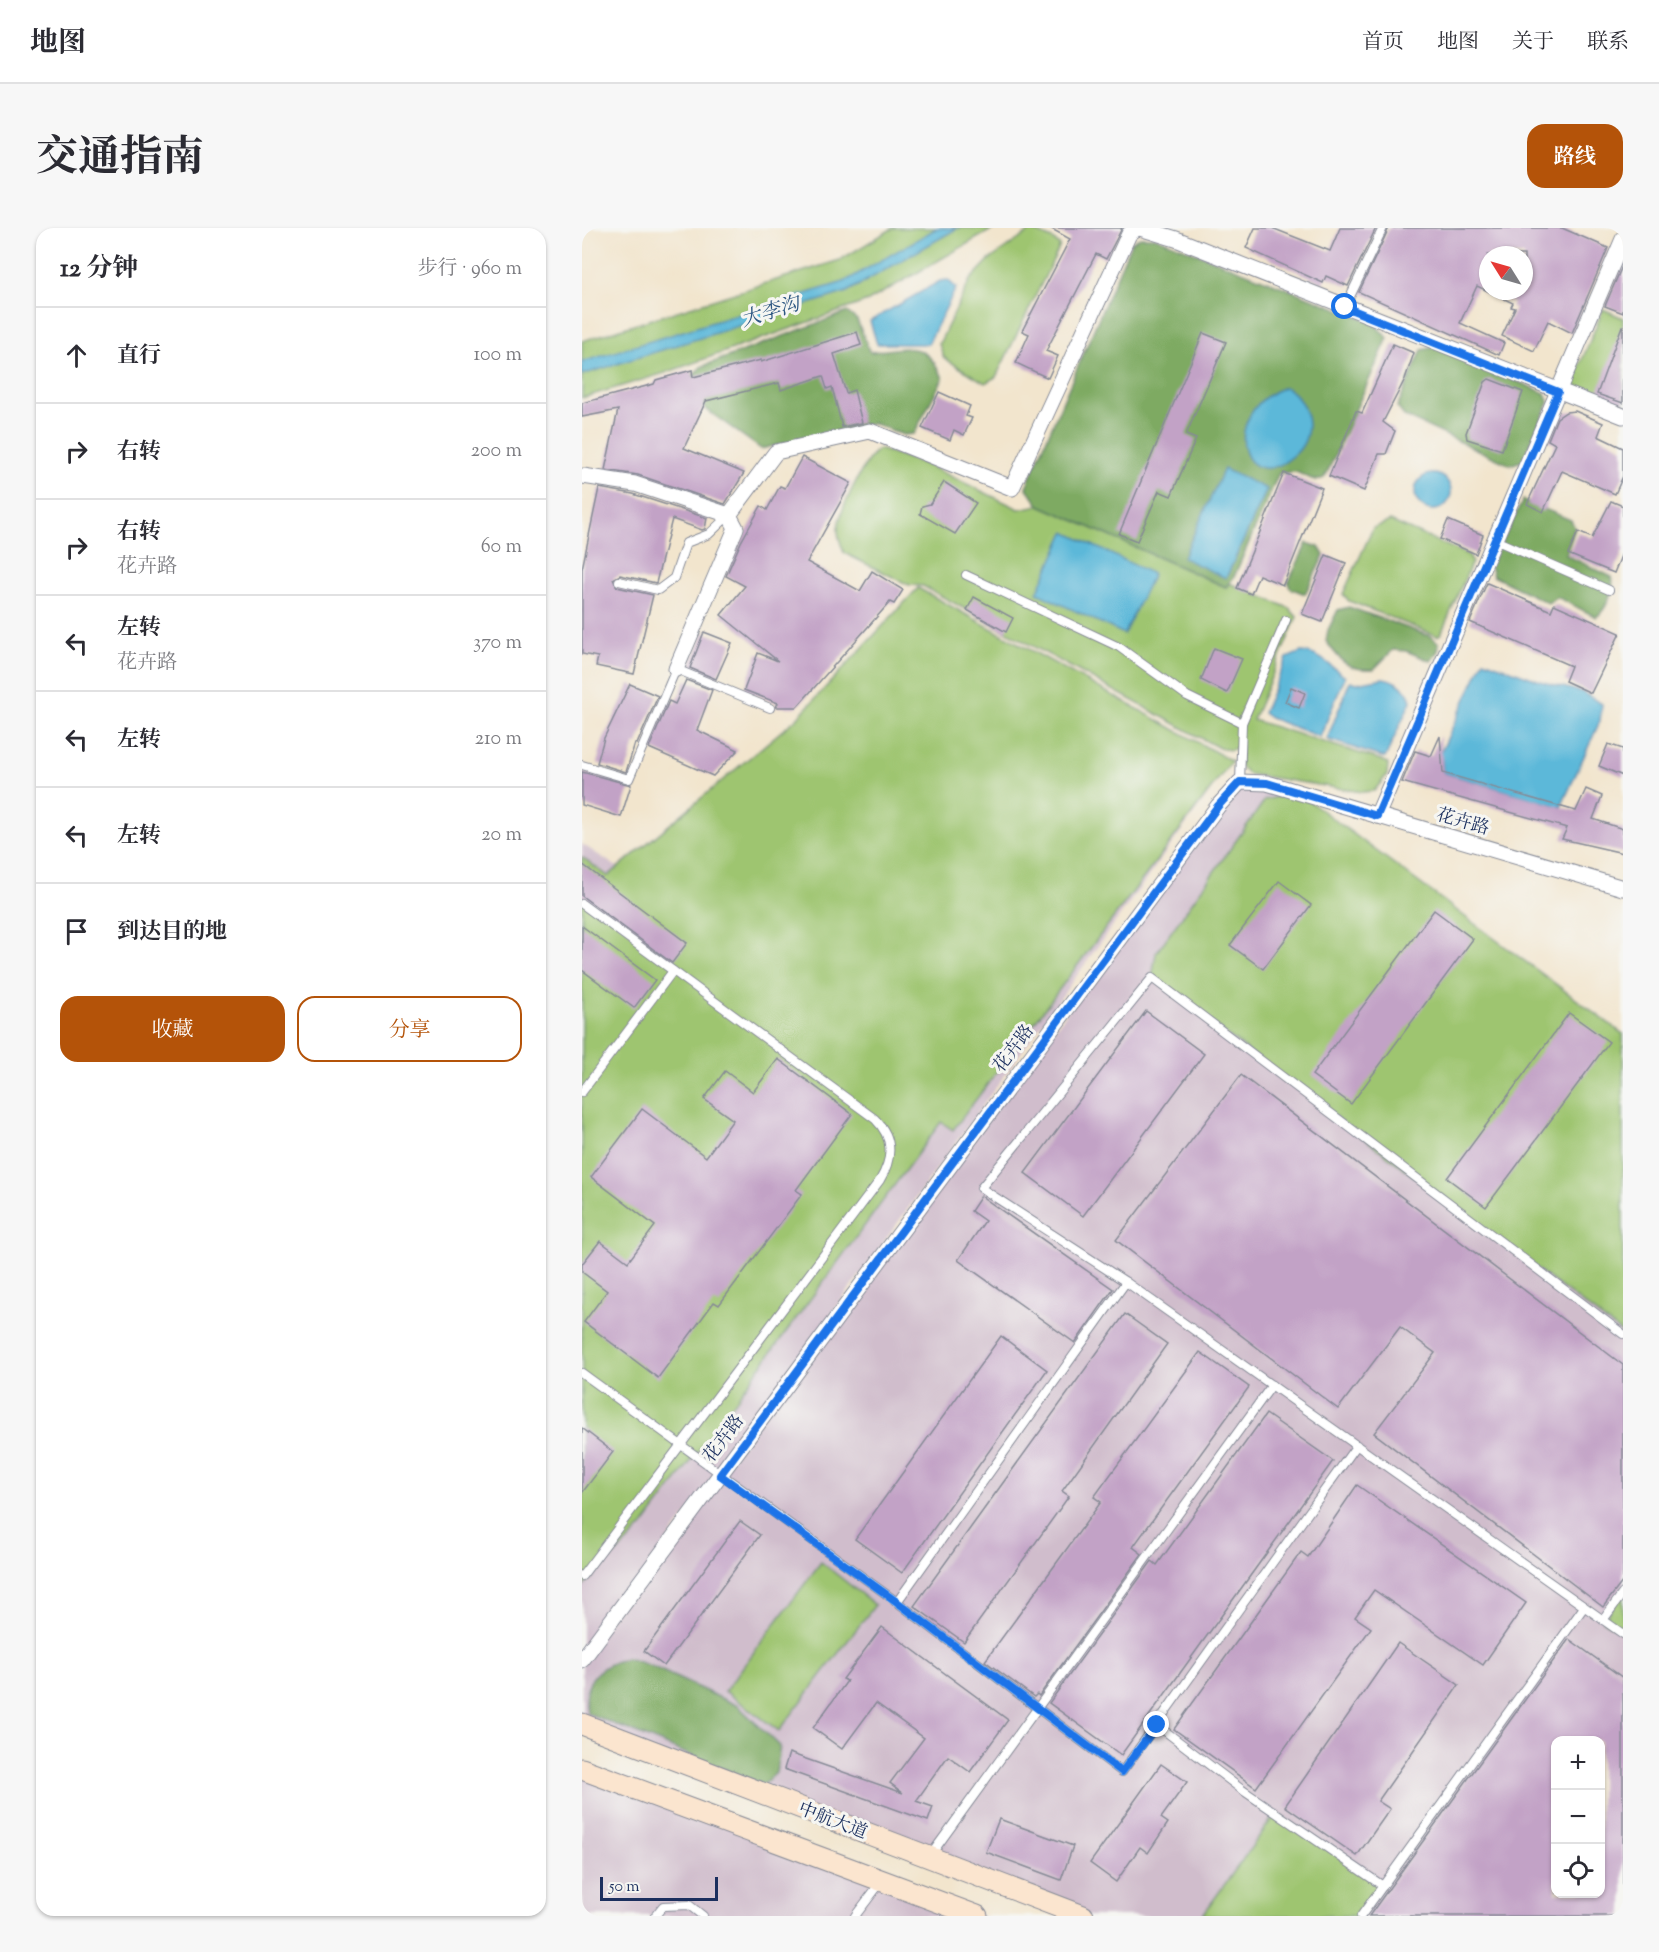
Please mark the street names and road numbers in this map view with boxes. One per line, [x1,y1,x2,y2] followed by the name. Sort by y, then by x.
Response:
[1433,803,1492,843] street label: 花卉路
[988,1020,1041,1079] street label: 花卉路
[698,1410,751,1469] street label: 花卉路
[794,1797,871,1847] street label: 中航大道

